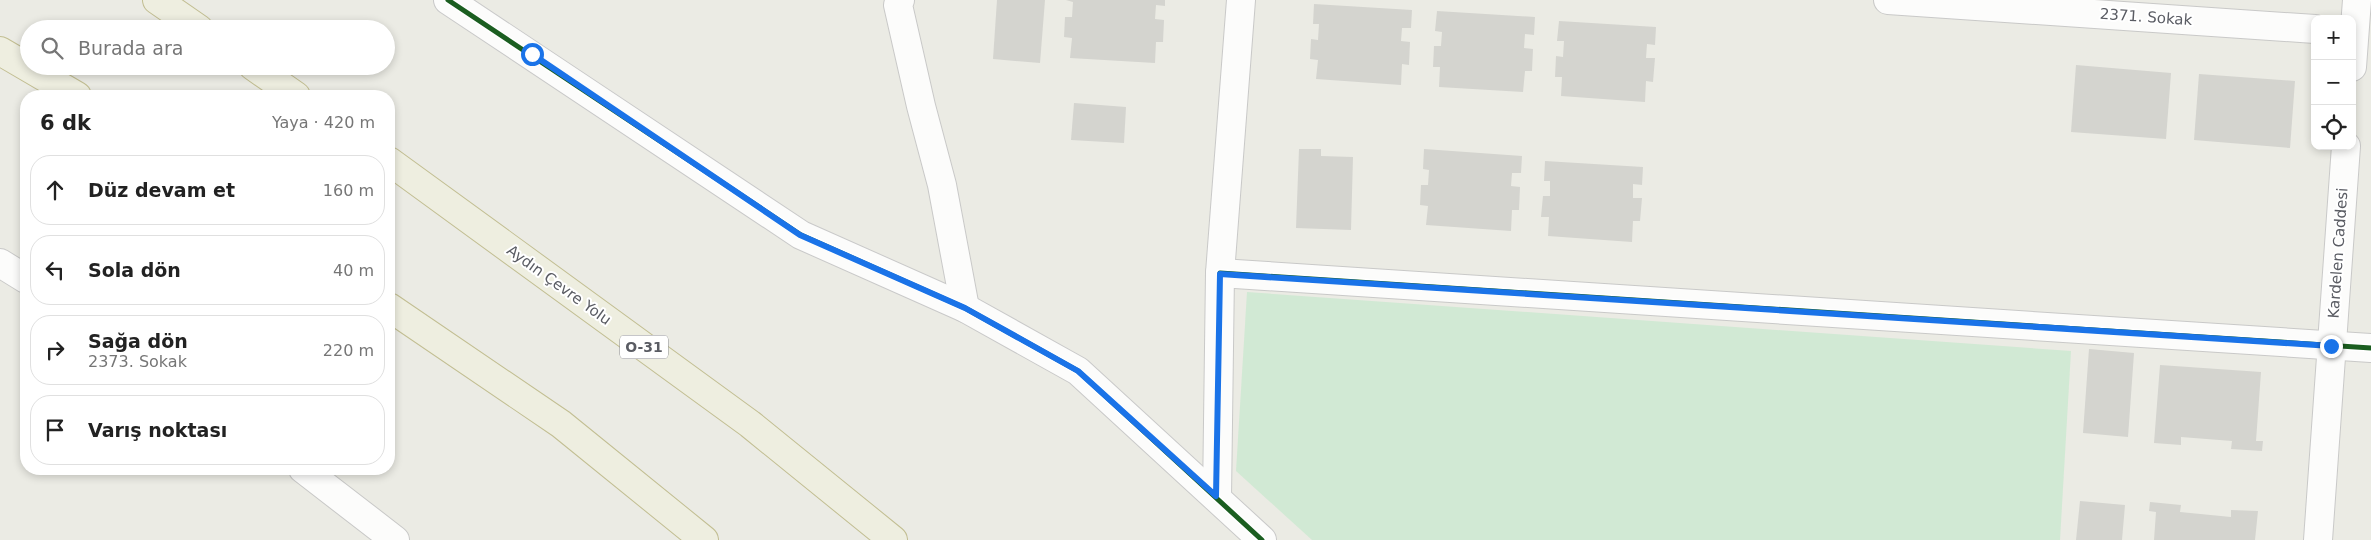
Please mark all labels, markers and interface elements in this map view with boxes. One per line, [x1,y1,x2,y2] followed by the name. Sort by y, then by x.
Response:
[2099,5,2193,29] street label: 2371. Sokak
[2311,15,2356,150] map controls
[2311,15,2356,60] button: +
[20,20,395,75] search box
[38,34,66,62] icon: search
[78,37,183,59] text: Burada ara
[521,43,544,66] route start
[2311,60,2356,105] button: −
[2311,105,2356,150] button: locate
[40,111,91,135] text: 6 dk
[272,113,375,132] text: Yaya · 420 m
[41,176,69,204] icon: ahead
[88,179,235,201] text: Düz devam et
[323,181,374,200] text: 160 m
[2324,187,2352,319] street label: Kardelen Caddesi
[503,241,615,329] street label: Aydın Çevre Yolu
[41,256,69,284] icon: left
[88,259,181,281] text: Sola dön
[333,261,374,280] text: 40 m
[88,330,188,352] text: Sağa dön
[2320,335,2343,358] route end
[41,336,69,364] icon: right
[620,336,668,358] road number: O-31
[323,341,374,360] text: 220 m
[88,352,187,371] text: 2373. Sokak
[41,416,69,444] icon: arrive
[88,419,227,441] text: Varış noktası

